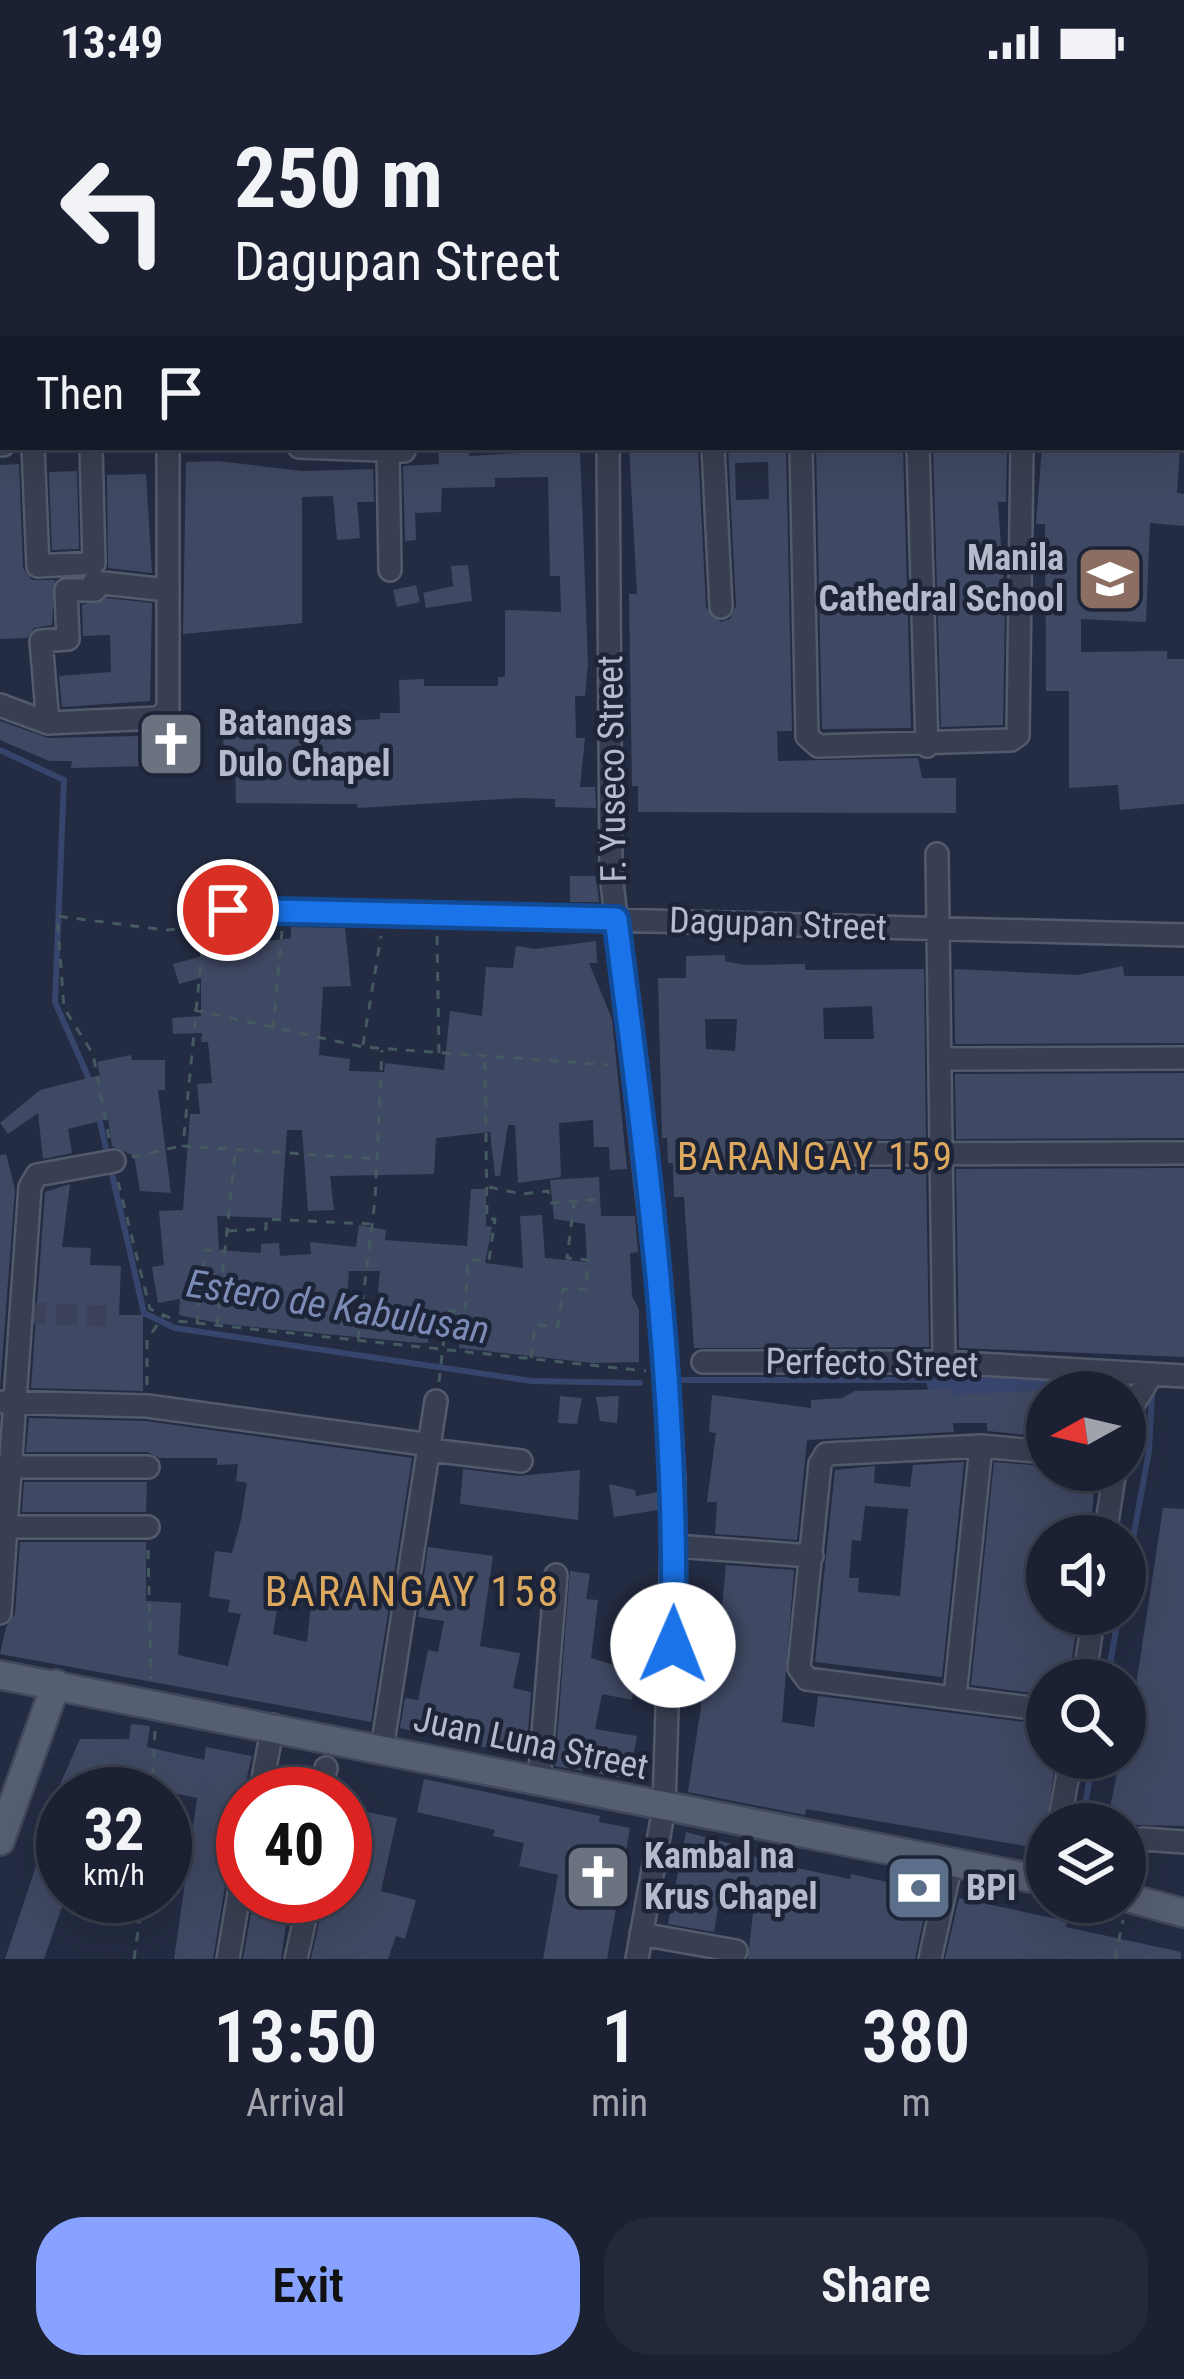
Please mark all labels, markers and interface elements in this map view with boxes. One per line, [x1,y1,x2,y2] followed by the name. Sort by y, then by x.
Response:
[60,16,163,69] text: 13:49
[234,129,443,228] text: 250 m
[36,132,192,288] icon: left
[234,230,561,293] text: Dagupan Street
[148,360,214,426] icon: arrive
[36,367,124,420] text: Then
[818,537,1064,620] place label: Manila Cathedral School
[1075,544,1145,614] school or university icon: Manila Cathedral School
[589,655,635,883] street label: F. Yuseco Street
[218,702,391,785] place label: Batangas Dulo Chapel
[136,709,206,779] church icon: Batangas Dulo Chapel
[177,859,279,961] pin
[195,877,261,943] icon: arrive
[668,899,888,949] street label: Dagupan Street
[677,1134,955,1180] district label: BARANGAY 159
[183,1260,493,1354] water label: Estero de Kabulusan
[765,1340,979,1386] street label: Perfecto Street
[1026,1371,1146,1491] north arrow
[1026,1371,1146,1923] map controls
[1026,1515,1146,1635] button: sound
[265,1567,561,1616] district label: BARANGAY 158
[610,1582,736,1708] position arrow
[1026,1659,1146,1779] button: search
[410,1698,652,1788] street label: Juan Luna Street
[216,1767,372,1923] speed limit sign: 40
[84,1794,144,1865] text: 32
[1026,1803,1146,1923] button: layers
[644,1835,818,1918] place label: Kambal na Krus Chapel
[563,1842,633,1912] church icon: Kambal na Krus Chapel
[884,1853,954,1923] bank icon: BPI
[83,1857,145,1892] text: km/h
[966,1867,1016,1909] place label: BPI
[214,1995,377,2080] text: 13:50
[602,1995,638,2080] text: 1
[862,1995,970,2080] text: 380
[246,2080,345,2126] text: Arrival
[591,2080,648,2126] text: min
[901,2080,931,2126] text: m
[36,2217,580,2355] button: Exit
[604,2217,1148,2355] button: Share

